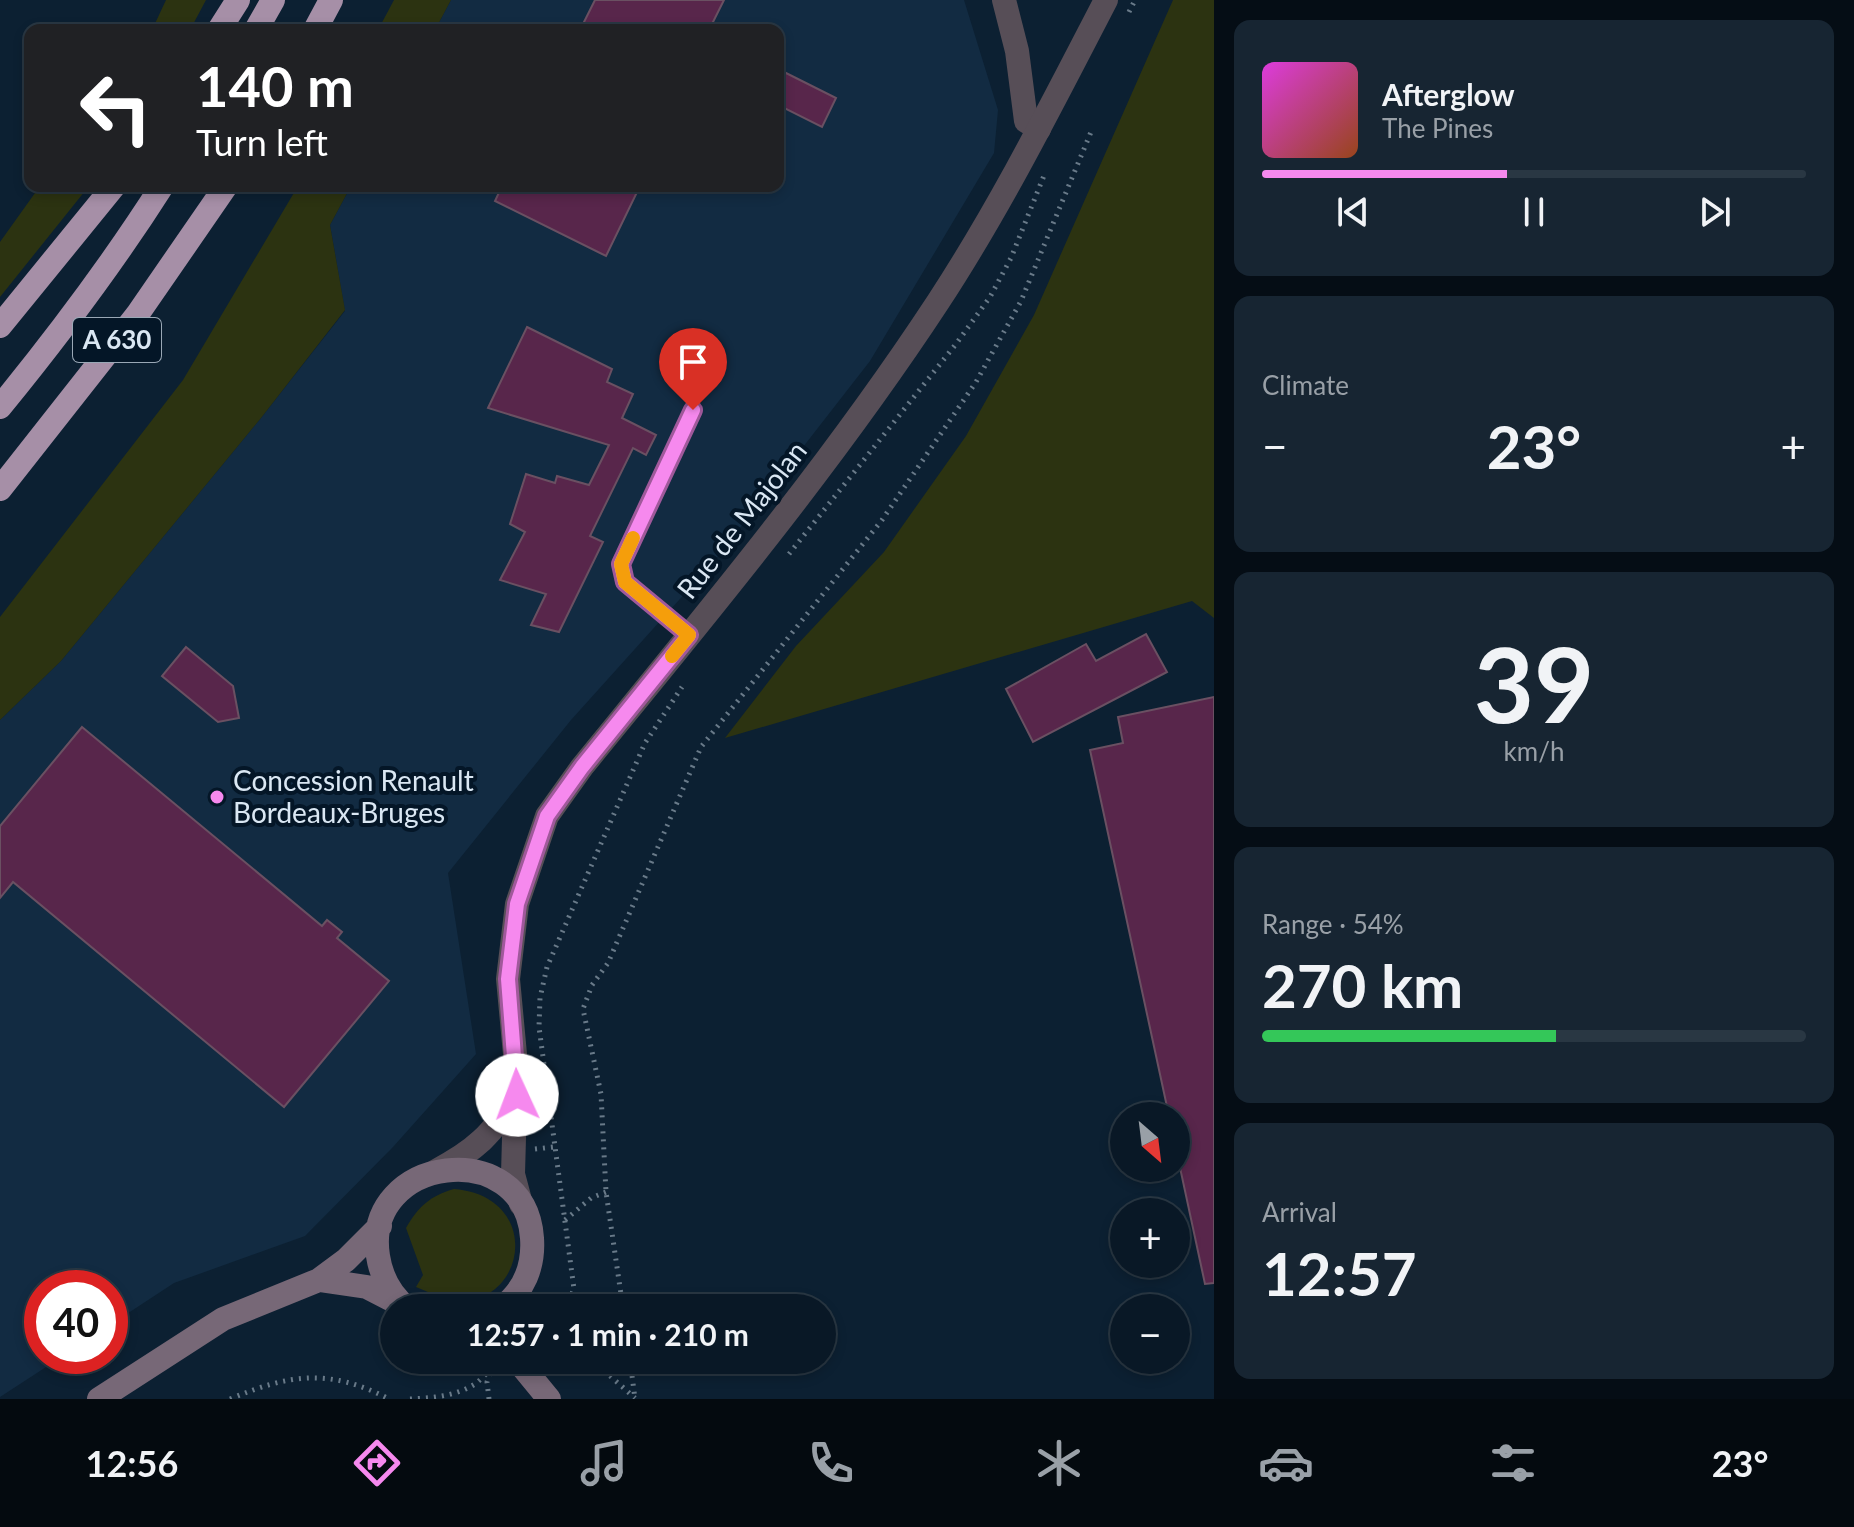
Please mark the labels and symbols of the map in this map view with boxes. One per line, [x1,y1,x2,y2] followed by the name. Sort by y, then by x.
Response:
[73,318,161,362] road number: A 630
[659,328,727,410] pin
[669,434,813,605] street label: Rue de Majolan
[233,763,474,829] place label: Concession Renault Bordeaux-Bruges
[208,788,226,806] marker: Concession Renault Bordeaux-Bruges
[475,1053,559,1137] position arrow
[1110,1102,1190,1182] north arrow
[24,1270,128,1374] speed limit sign: 40

